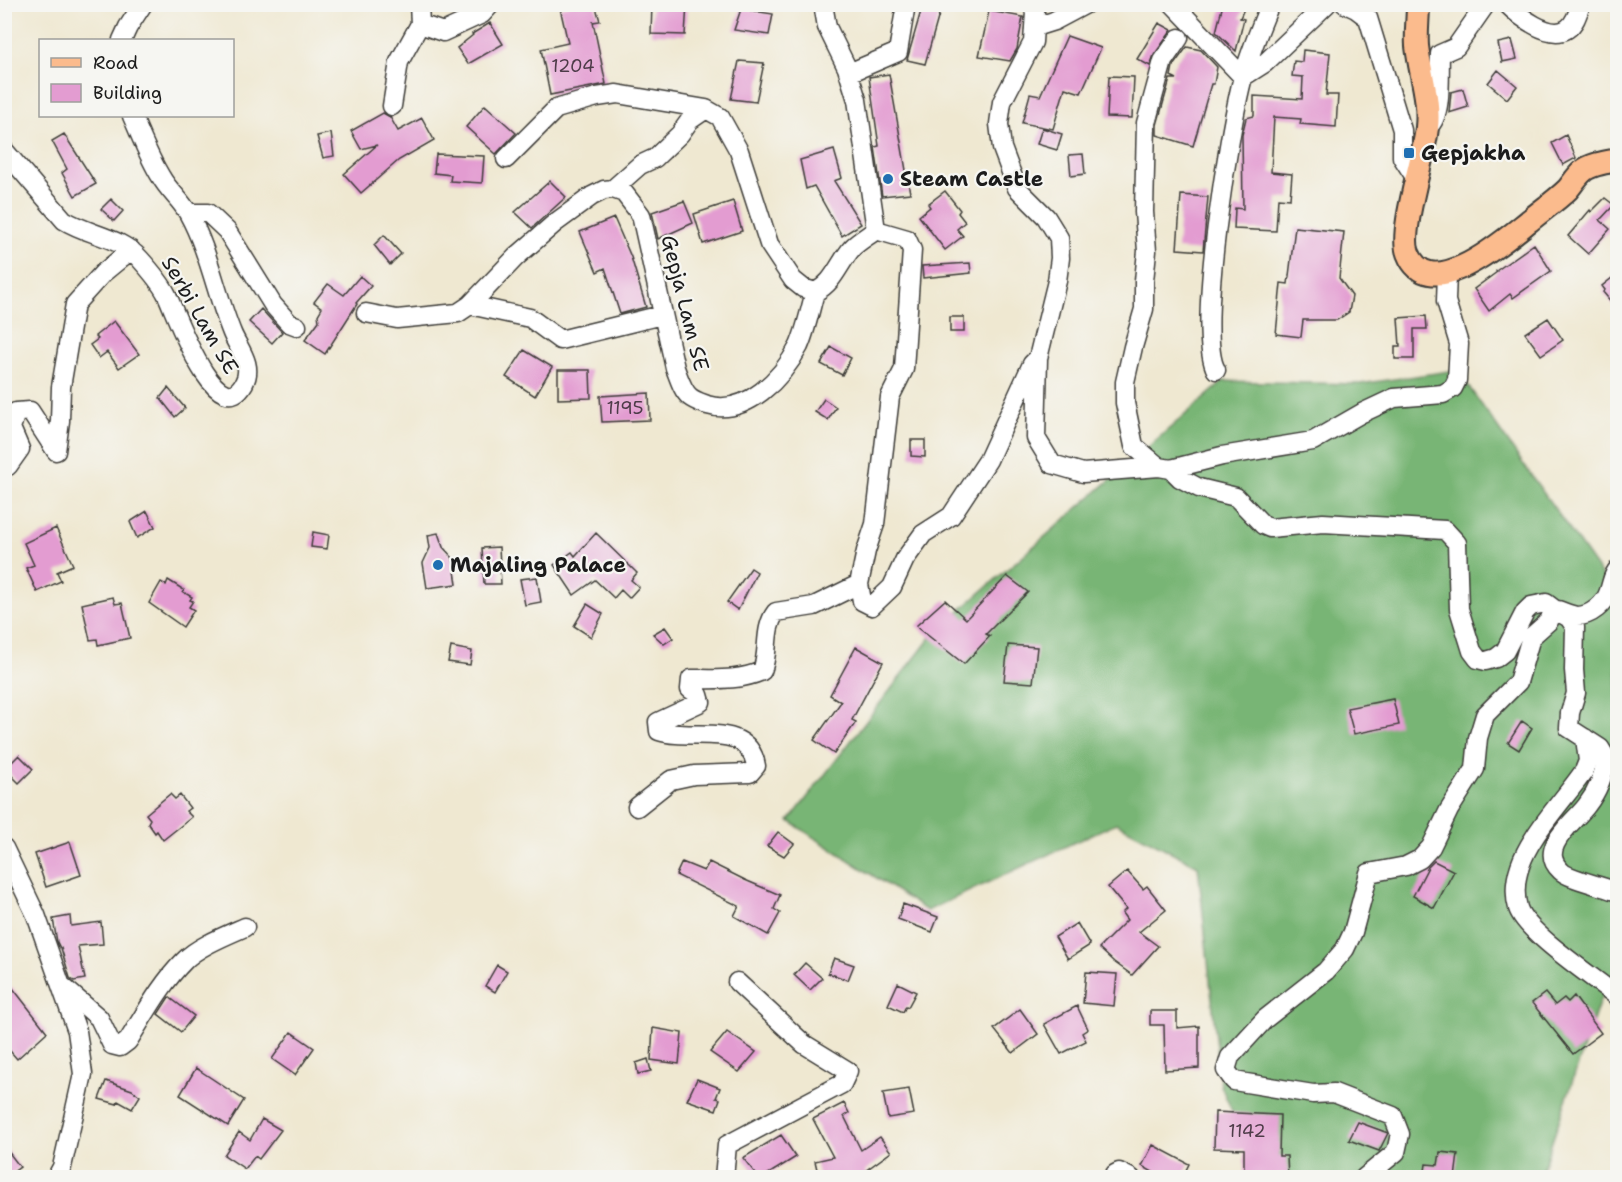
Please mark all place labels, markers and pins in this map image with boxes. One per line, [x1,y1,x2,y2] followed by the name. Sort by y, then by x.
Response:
[1421,139,1526,167] place label: Gepjakha
[1402,146,1416,160] marker: Gepjakha
[900,165,1043,193] place label: Steam Castle
[881,172,895,186] marker: Steam Castle
[450,551,626,579] place label: Majaling Palace
[431,558,445,572] marker: Majaling Palace

